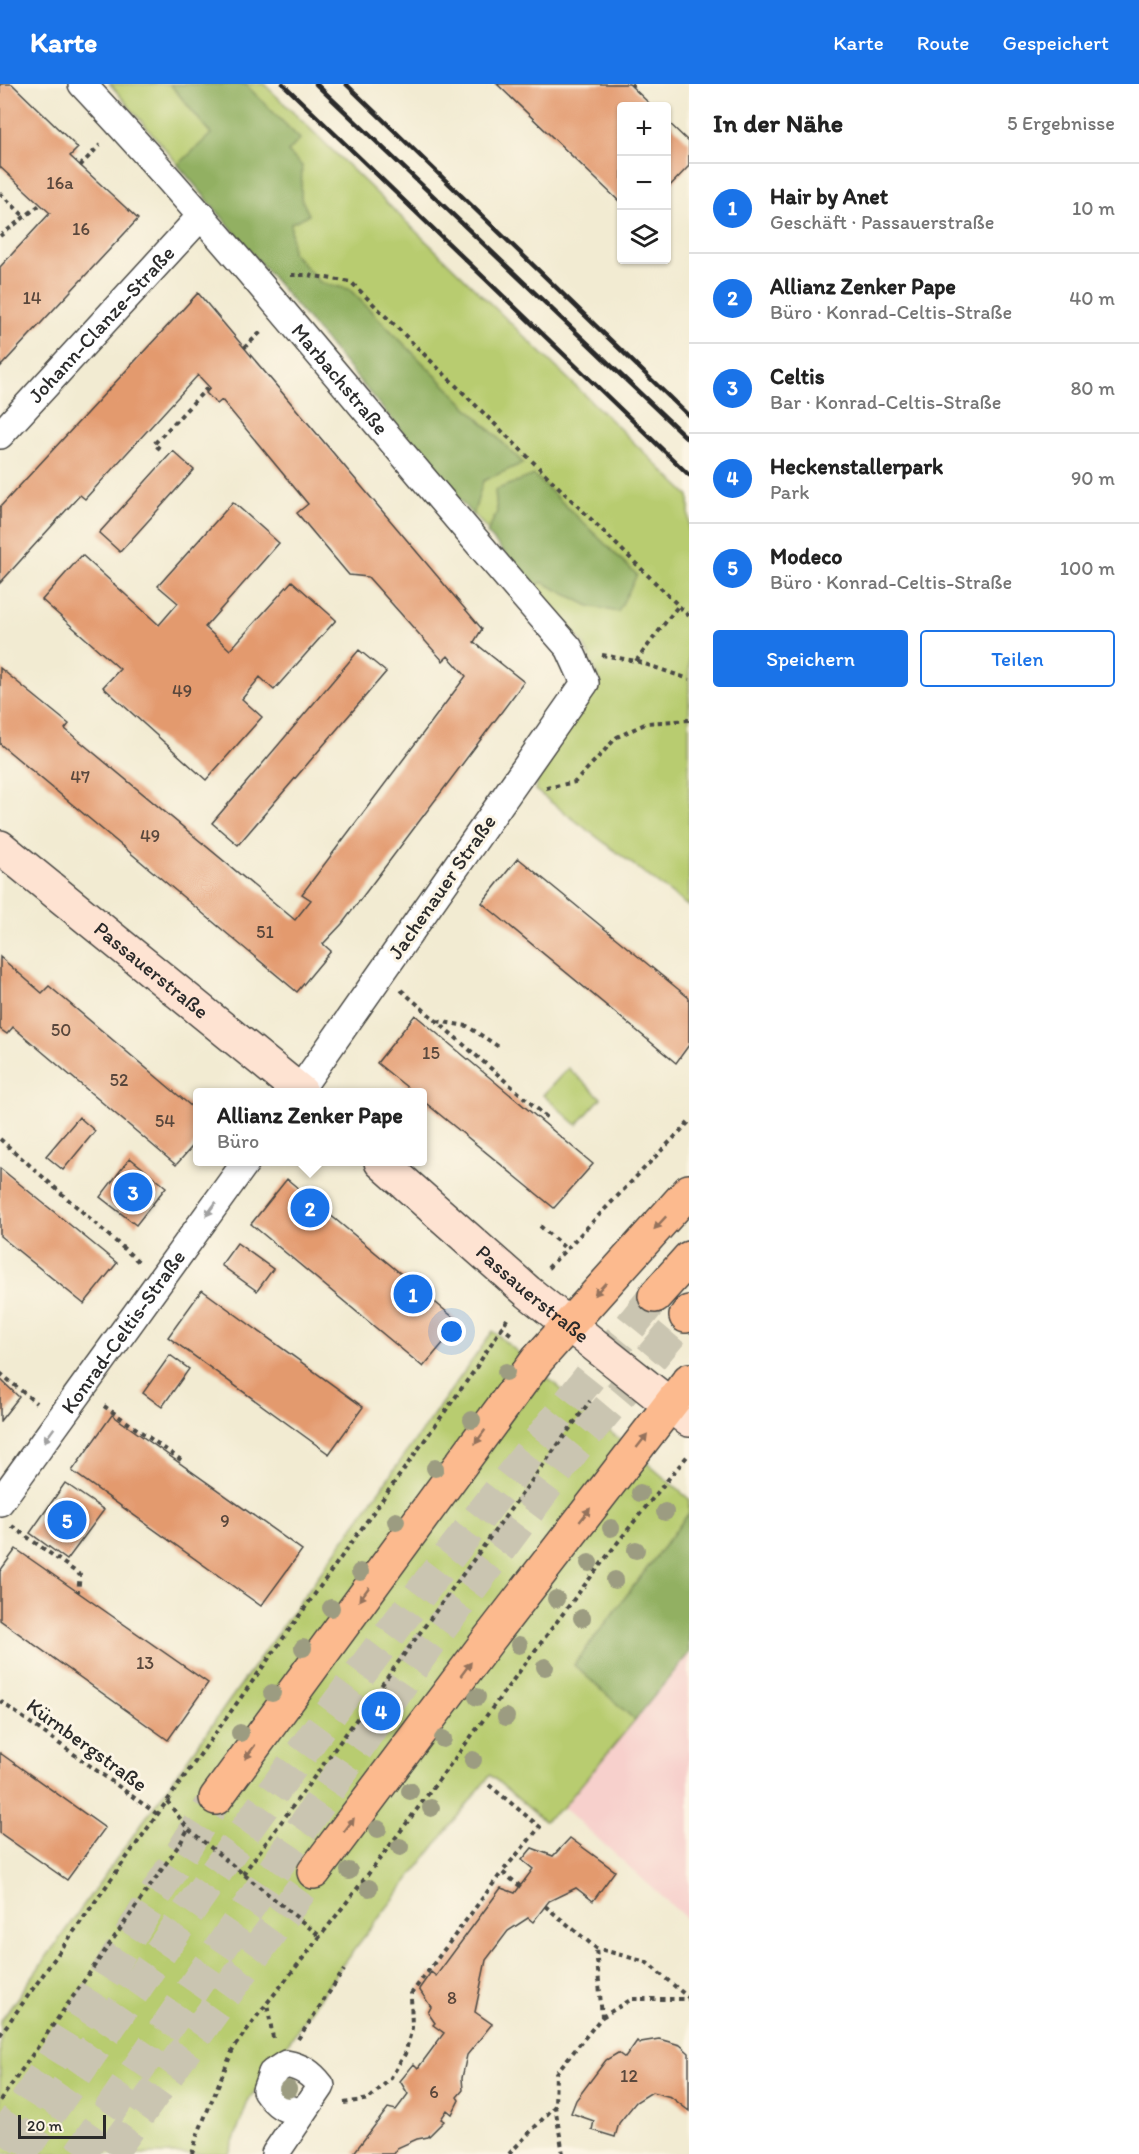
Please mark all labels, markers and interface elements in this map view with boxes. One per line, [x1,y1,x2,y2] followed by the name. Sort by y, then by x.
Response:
[30,25,97,59] text: Karte
[833,30,884,55] text: Karte
[917,30,970,55] text: Route
[1003,30,1109,55] text: Gespeichert
[617,102,671,264] map controls
[617,102,671,156] button: +
[713,107,843,139] text: In der Nähe
[1007,111,1115,135] text: 5 Ergebnisse
[617,156,671,210] button: −
[46,172,74,194] house number: 16a
[770,183,888,210] text: Hair by Anet
[728,196,737,220] text: 1
[1072,196,1115,220] text: 10 m
[617,210,671,264] button: layers
[770,210,994,234] text: Geschäft · Passauerstraße
[72,218,90,240] house number: 16
[23,240,179,408] street label: Johann-Clanze-Straße
[770,273,956,300] text: Allianz Zenker Pape
[727,286,738,310] text: 2
[1069,286,1115,310] text: 40 m
[22,287,42,309] house number: 14
[770,300,1012,324] text: Büro · Konrad-Celtis-Straße
[286,318,394,440] street label: Marbachstraße
[770,363,825,390] text: Celtis
[727,376,738,400] text: 3
[1070,376,1115,400] text: 80 m
[770,390,1001,414] text: Bar · Konrad-Celtis-Straße
[770,453,943,480] text: Heckenstallerpark
[726,466,739,490] text: 4
[1071,466,1115,490] text: 90 m
[770,480,809,504] text: Park
[770,543,842,570] text: Modeco
[727,556,738,580] text: 5
[1060,556,1115,580] text: 100 m
[770,570,1012,594] text: Büro · Konrad-Celtis-Straße
[713,630,908,687] button: Speichern
[920,630,1115,687] button: Teilen
[172,680,192,702] house number: 49
[70,766,90,788] house number: 47
[382,810,501,964] street label: Jachenauer Straße
[140,825,160,847] house number: 49
[89,916,214,1024] street label: Passauerstraße
[256,921,274,943] house number: 51
[51,1019,71,1041] house number: 50
[422,1042,440,1064] house number: 15
[110,1069,129,1091] house number: 52
[193,1088,427,1166] popup
[217,1102,403,1129] text: Allianz Zenker Pape
[155,1110,175,1132] house number: 54
[217,1129,259,1153] text: Büro
[114,1170,152,1214] pin: 3
[290,1186,330,1230] pin: 2
[205,1200,217,1216] one-way arrow
[653,1215,667,1230] one-way arrow
[471,1239,595,1348] street label: Passauerstraße
[55,1245,190,1418] street label: Konrad-Celtis-Straße
[394,1272,432,1316] pin: 1
[593,1281,607,1296] one-way arrow
[437,1317,466,1346] your location
[43,1428,55,1443] one-way arrow
[474,1430,486,1445] one-way arrow
[636,1433,648,1449] one-way arrow
[48,1498,86,1542] pin: 5
[579,1507,591,1522] one-way arrow
[220,1510,230,1532] house number: 9
[358,1586,370,1602] one-way arrow
[136,1652,154,1674] house number: 13
[460,1662,472,1677] one-way arrow
[362,1688,400,1734] pin: 4
[22,1692,152,1797] street label: Kürnbergstraße
[244,1744,256,1759] one-way arrow
[343,1818,355,1833] one-way arrow
[447,1987,457,2009] house number: 8
[620,2065,638,2087] house number: 12
[429,2081,439,2103] house number: 6
[18,2112,106,2140] scale bar
[27,2116,62,2135] text: 20 m

